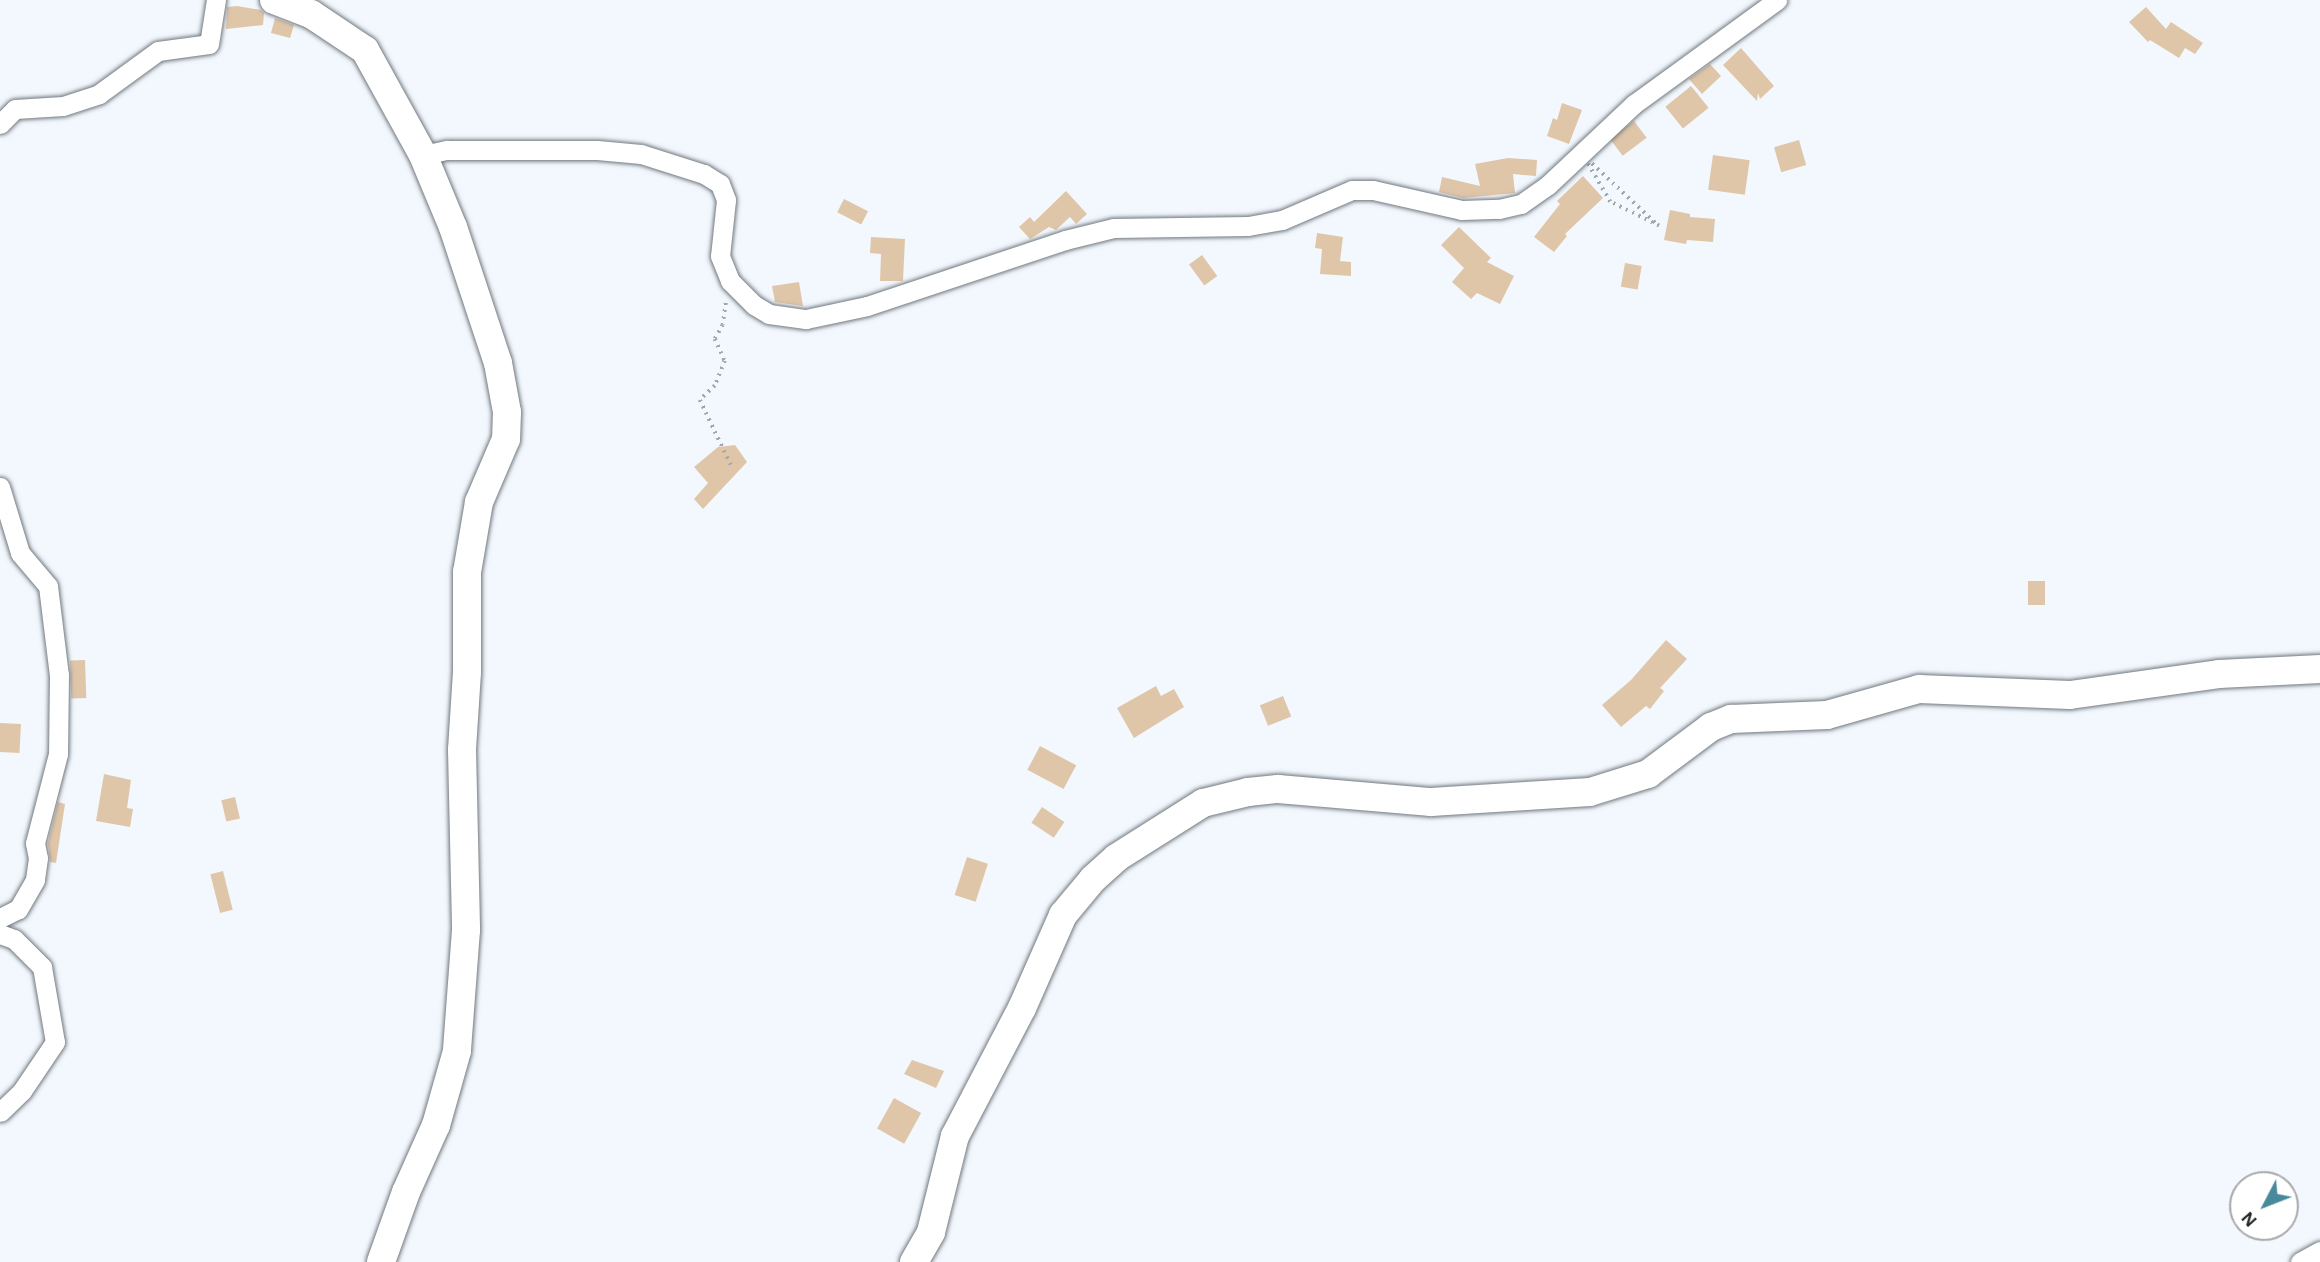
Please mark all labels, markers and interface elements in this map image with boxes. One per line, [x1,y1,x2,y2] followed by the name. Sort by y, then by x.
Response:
[2229,1171,2299,1241] north arrow
[2238,1208,2261,1230] text: N

